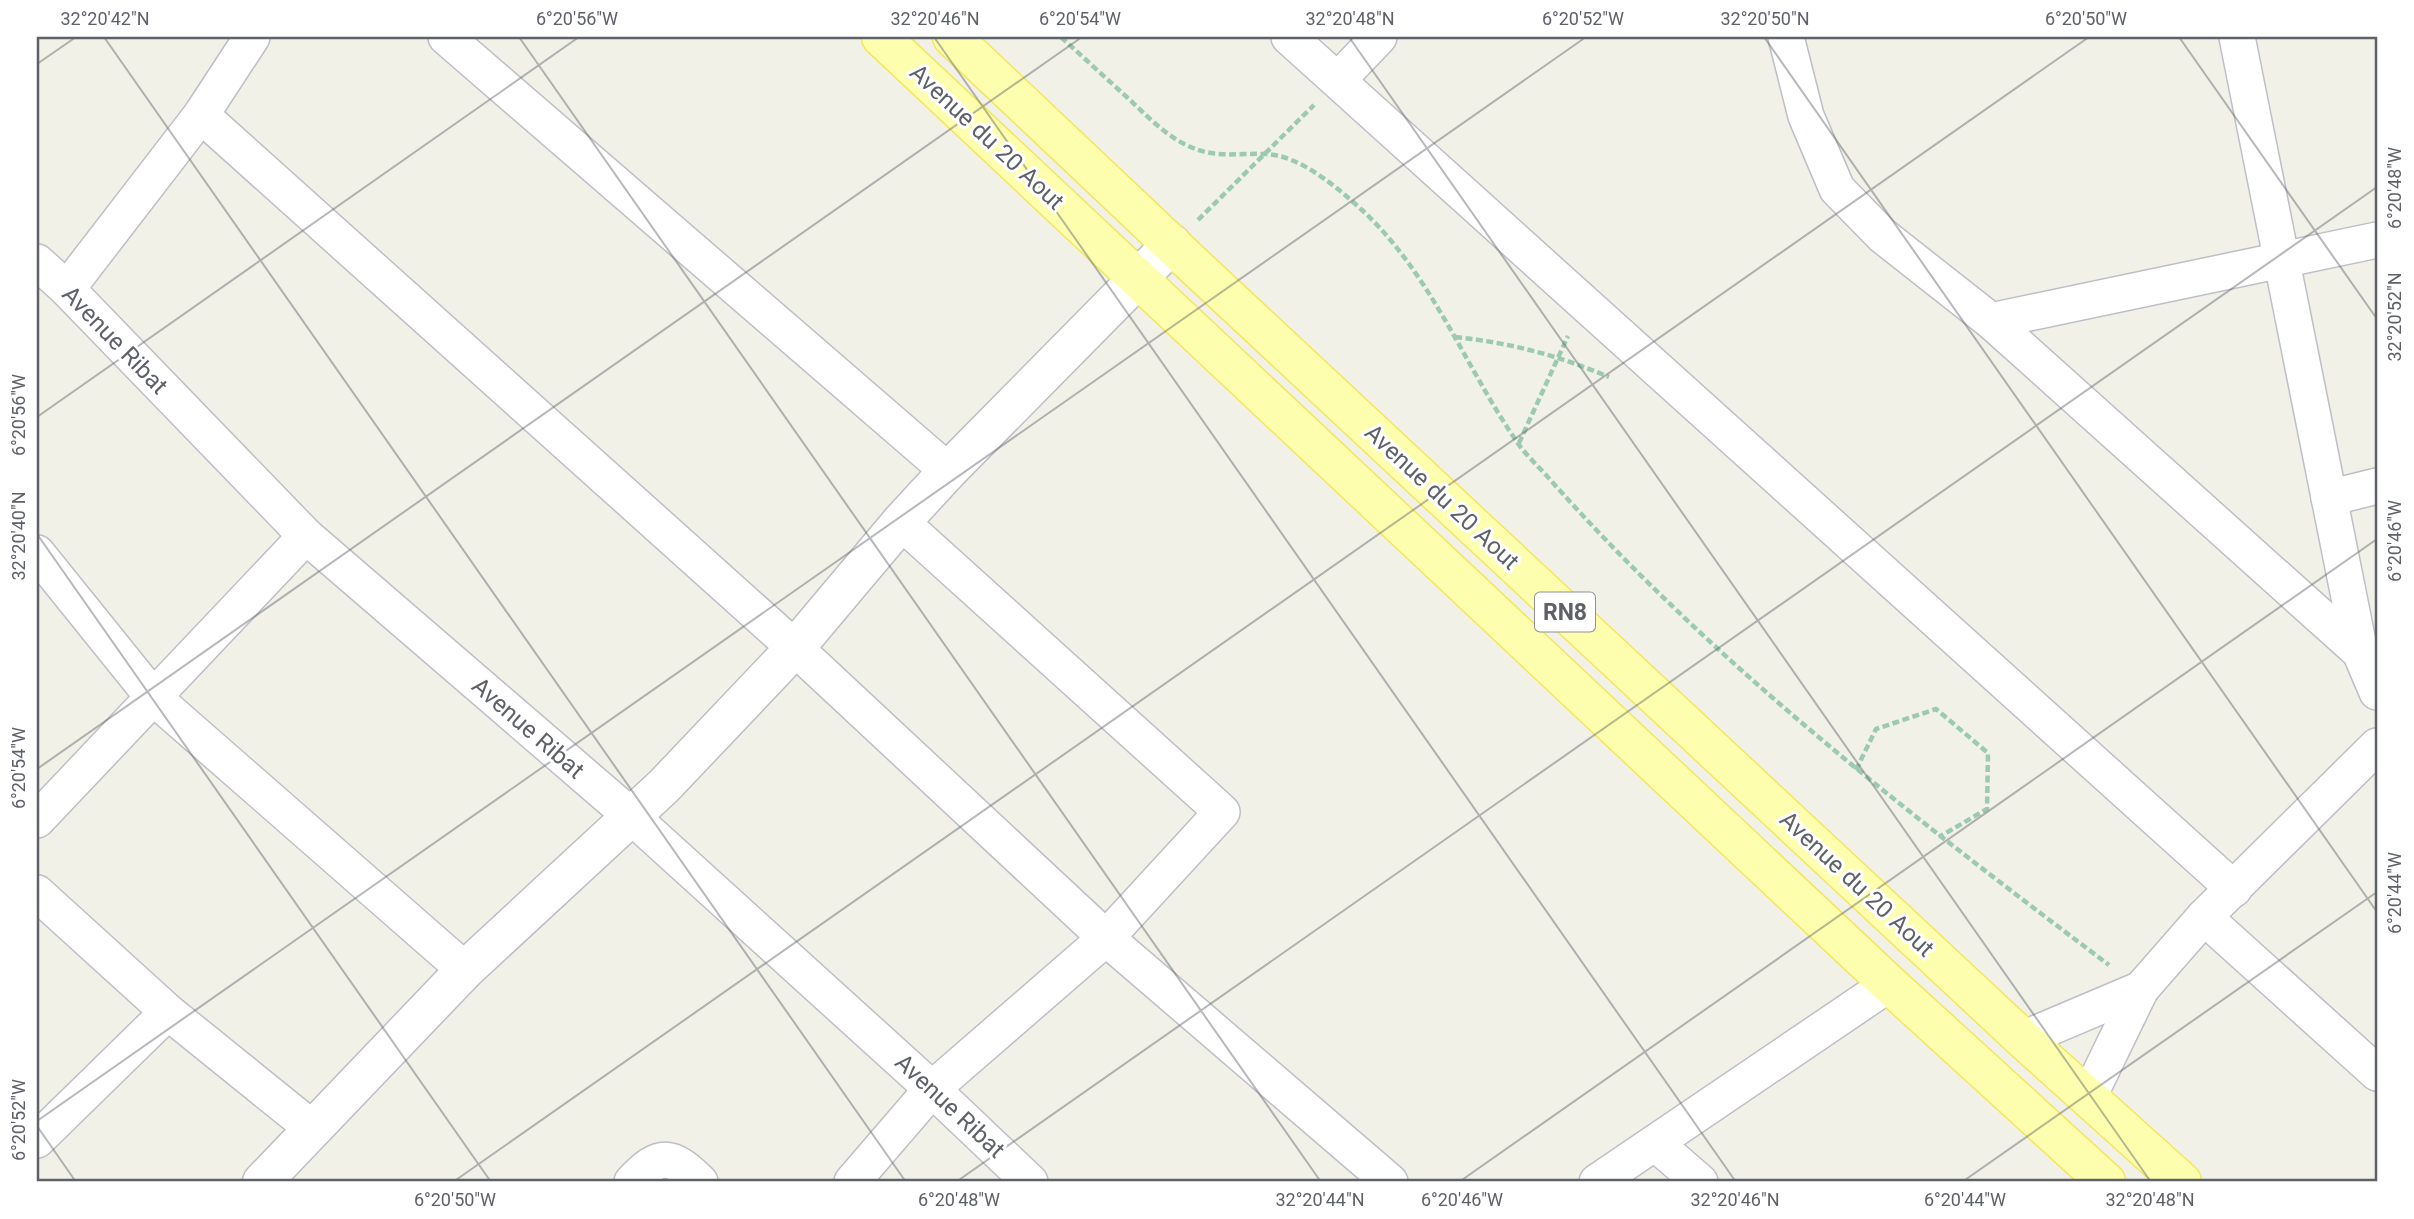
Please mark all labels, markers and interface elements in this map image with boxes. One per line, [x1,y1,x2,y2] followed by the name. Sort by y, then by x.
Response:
[60,8,150,29] text: 32°20'42"N
[536,8,618,29] text: 6°20'56"W
[890,8,980,29] text: 32°20'46"N
[1039,8,1121,29] text: 6°20'54"W
[1305,8,1395,29] text: 32°20'48"N
[1542,8,1624,29] text: 6°20'52"W
[1720,8,1810,29] text: 32°20'50"N
[2045,8,2127,29] text: 6°20'50"W
[904,58,1070,216] street label: Avenue du 20 Aout
[2384,147,2405,229] text: 6°20'48"W
[2384,272,2405,362] text: 32°20'52"N
[56,280,174,400] street label: Avenue Ribat
[8,374,29,456] text: 6°20'56"W
[1359,418,1525,576] street label: Avenue du 20 Aout
[8,491,29,581] text: 32°20'40"N
[2384,500,2405,582] text: 6°20'46"W
[1535,592,1595,632] road number: RN8
[466,672,590,784] street label: Avenue Ribat
[8,727,29,809] text: 6°20'54"W
[1774,805,1940,963] street label: Avenue du 20 Aout
[2384,852,2405,934] text: 6°20'44"W
[889,1048,1011,1164] street label: Avenue Ribat
[8,1079,29,1161] text: 6°20'52"W
[414,1189,496,1210] text: 6°20'50"W
[918,1189,1000,1210] text: 6°20'48"W
[1275,1189,1365,1210] text: 32°20'44"N
[1421,1189,1503,1210] text: 6°20'46"W
[1690,1189,1780,1210] text: 32°20'46"N
[1924,1189,2006,1210] text: 6°20'44"W
[2105,1189,2195,1210] text: 32°20'48"N

